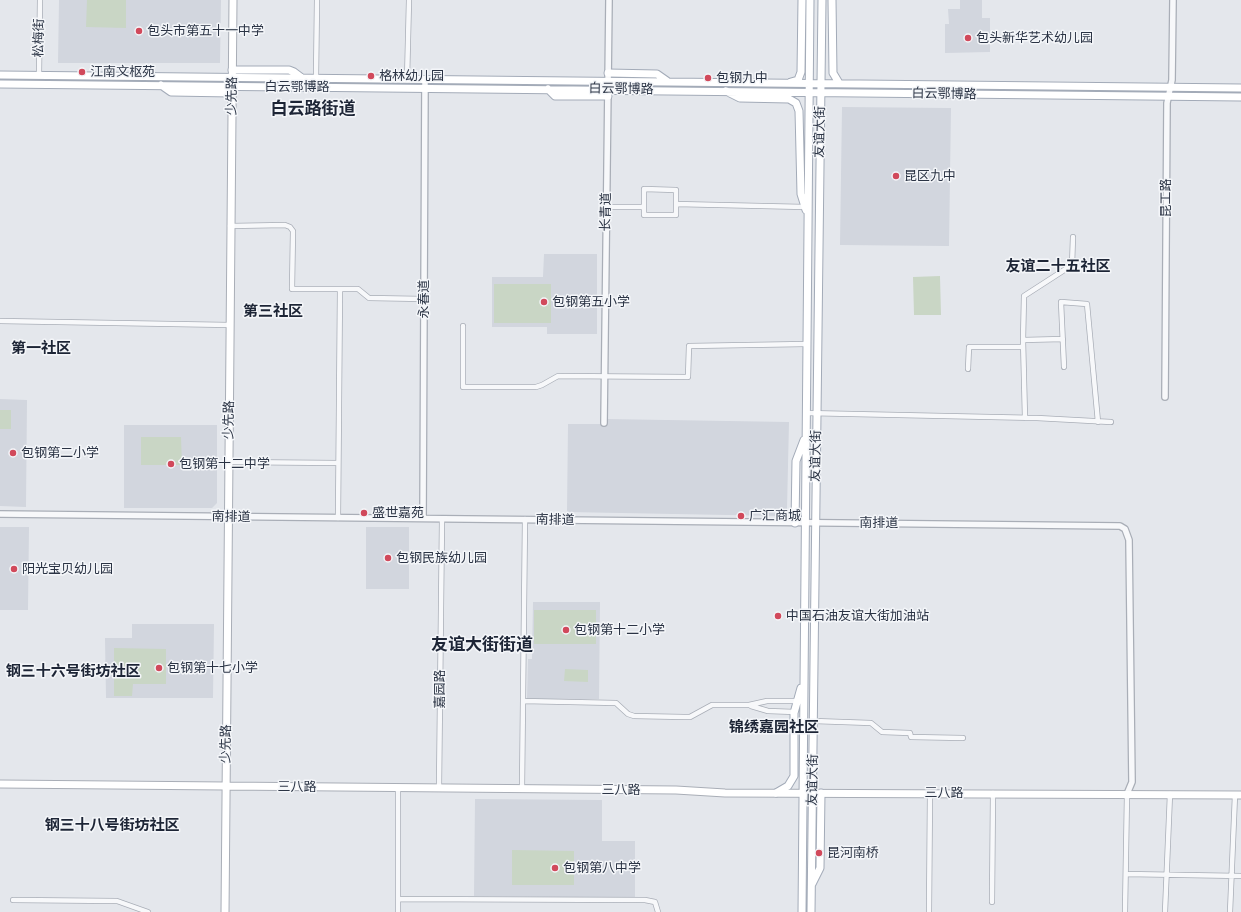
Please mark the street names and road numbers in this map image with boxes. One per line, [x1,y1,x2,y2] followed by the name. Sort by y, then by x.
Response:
[31,18,47,58] street label: 松梅街
[224,76,240,116] street label: 少先路
[265,79,329,95] street label: 白云鄂博路
[588,81,654,97] street label: 白云鄂博路
[911,86,977,102] street label: 白云鄂博路
[812,106,828,158] street label: 友谊大街
[1158,179,1174,217] street label: 昆工路
[598,192,614,232] street label: 长青道
[416,280,432,318] street label: 永春道
[221,400,237,440] street label: 少先路
[808,430,824,482] street label: 友谊大街
[211,509,251,525] street label: 南排道
[535,512,575,528] street label: 南排道
[860,515,898,531] street label: 南排道
[432,670,448,708] street label: 嘉园路
[218,724,234,764] street label: 少先路
[805,754,821,806] street label: 友谊大街
[278,779,316,795] street label: 三八路
[602,782,640,798] street label: 三八路
[925,785,963,801] street label: 三八路

